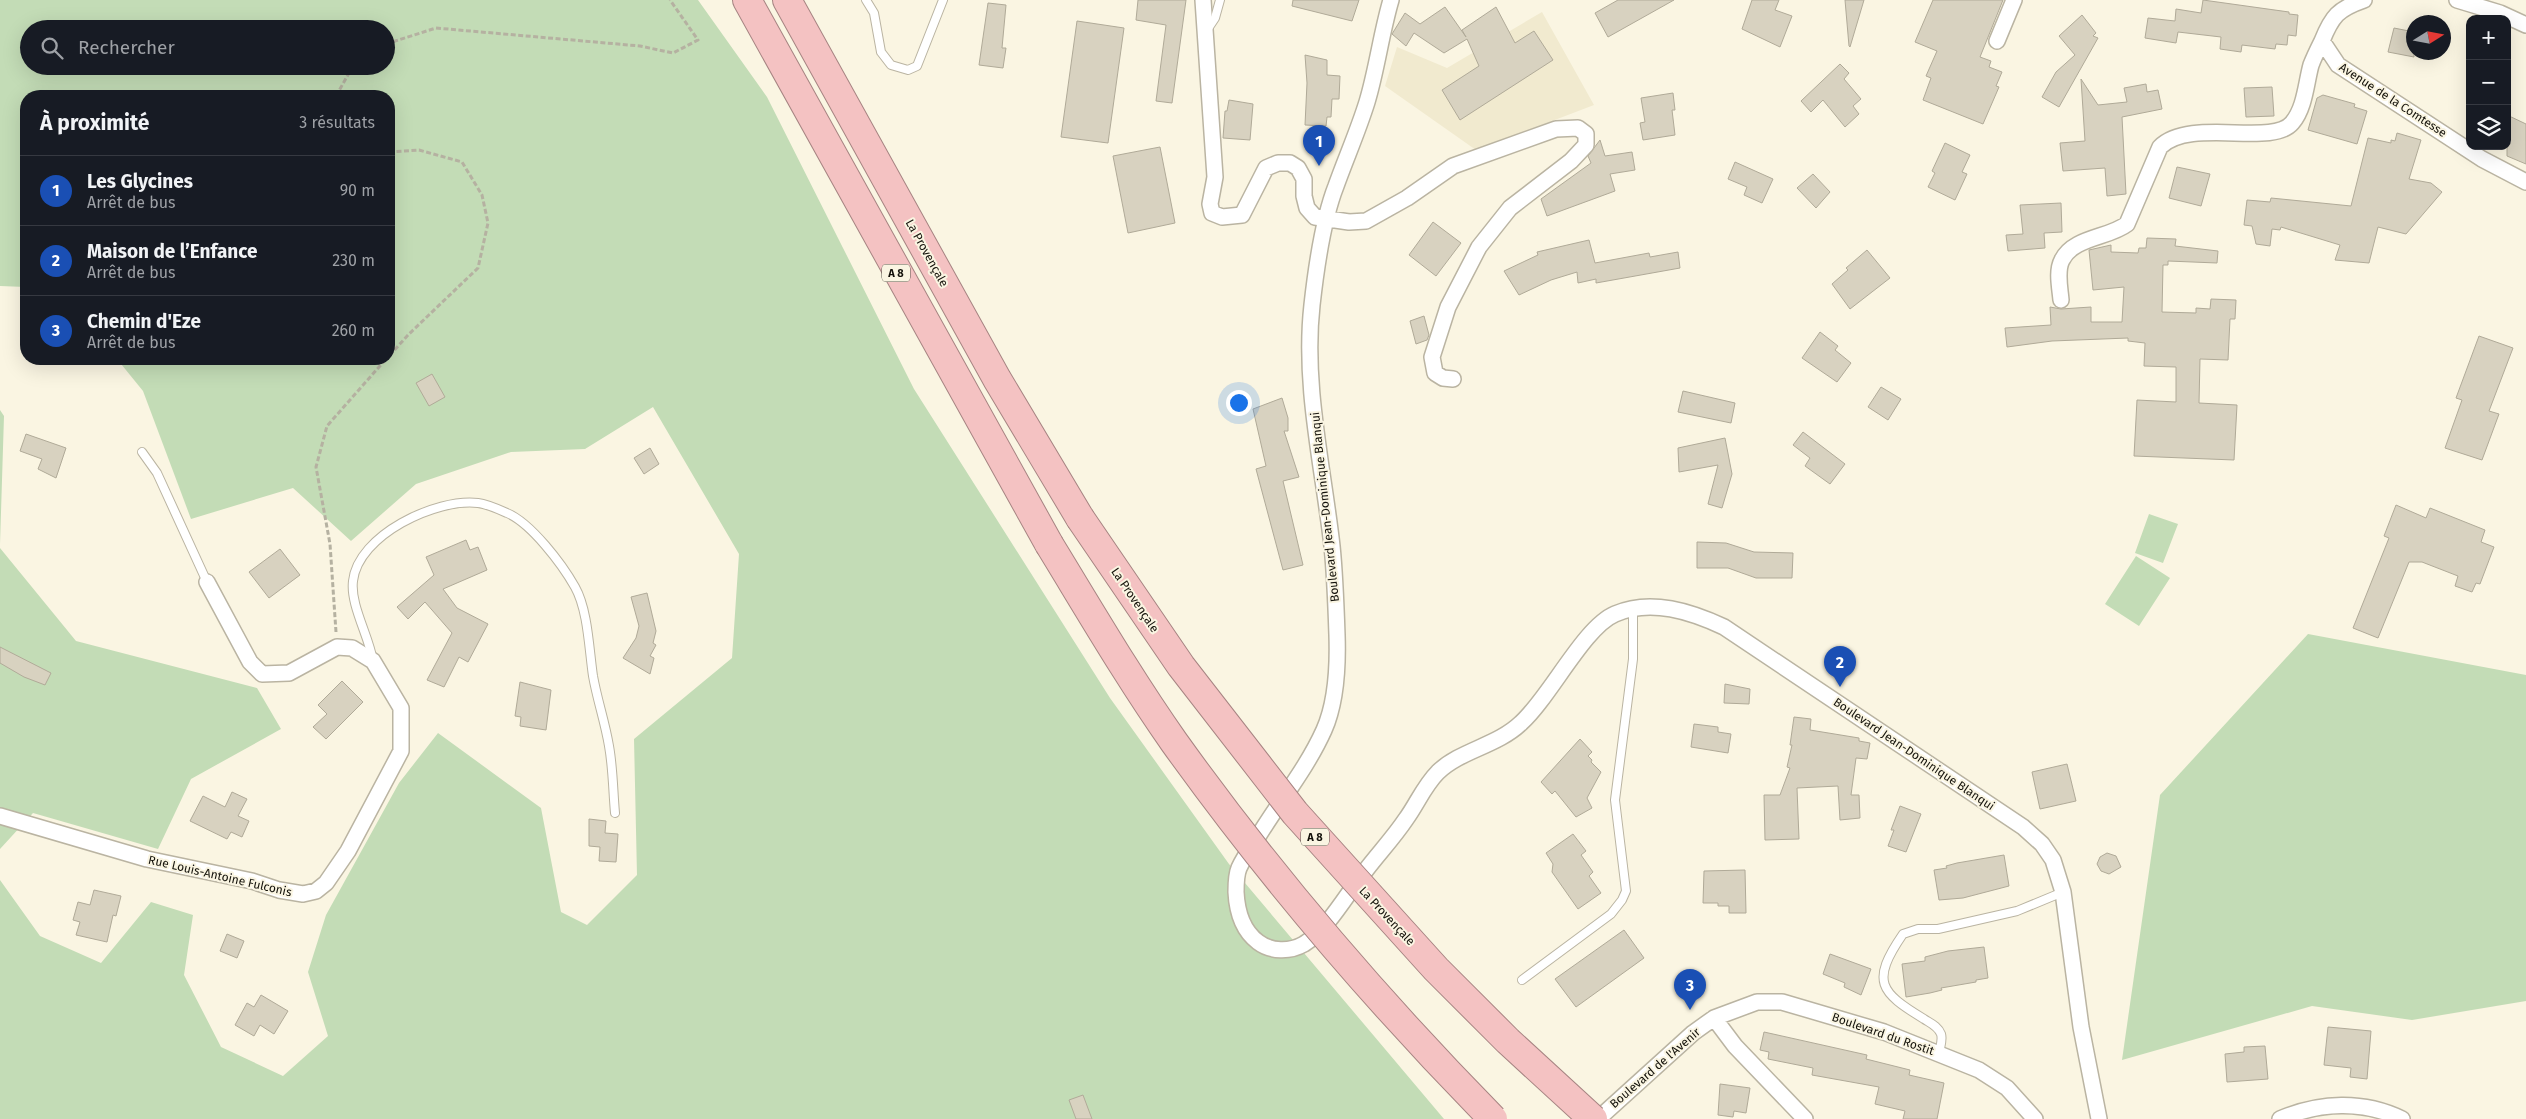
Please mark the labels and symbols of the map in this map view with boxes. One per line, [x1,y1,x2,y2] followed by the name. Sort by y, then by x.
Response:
[2406,15,2451,60] north arrow
[2337,60,2449,140] street label: Avenue de la Comtesse
[1303,125,1335,166] pin: 1
[903,217,951,289] street label: La Provençale
[882,264,910,282] road number: A 8
[1226,390,1252,416] your location
[1308,411,1342,603] street label: Boulevard Jean-Dominique Blanqui
[1108,565,1162,635] street label: La Provençale
[1824,646,1856,687] pin: 2
[1831,695,1997,813] street label: Boulevard Jean-Dominique Blanqui
[1301,829,1329,846] road number: A 8
[147,853,293,899] street label: Rue Louis-Antoine Fulconis
[1356,884,1418,948] street label: La Provençale
[1674,969,1706,1010] pin: 3
[1830,1010,1937,1058] street label: Boulevard du Rostit
[1607,1025,1703,1111] street label: Boulevard de l'Avenir

